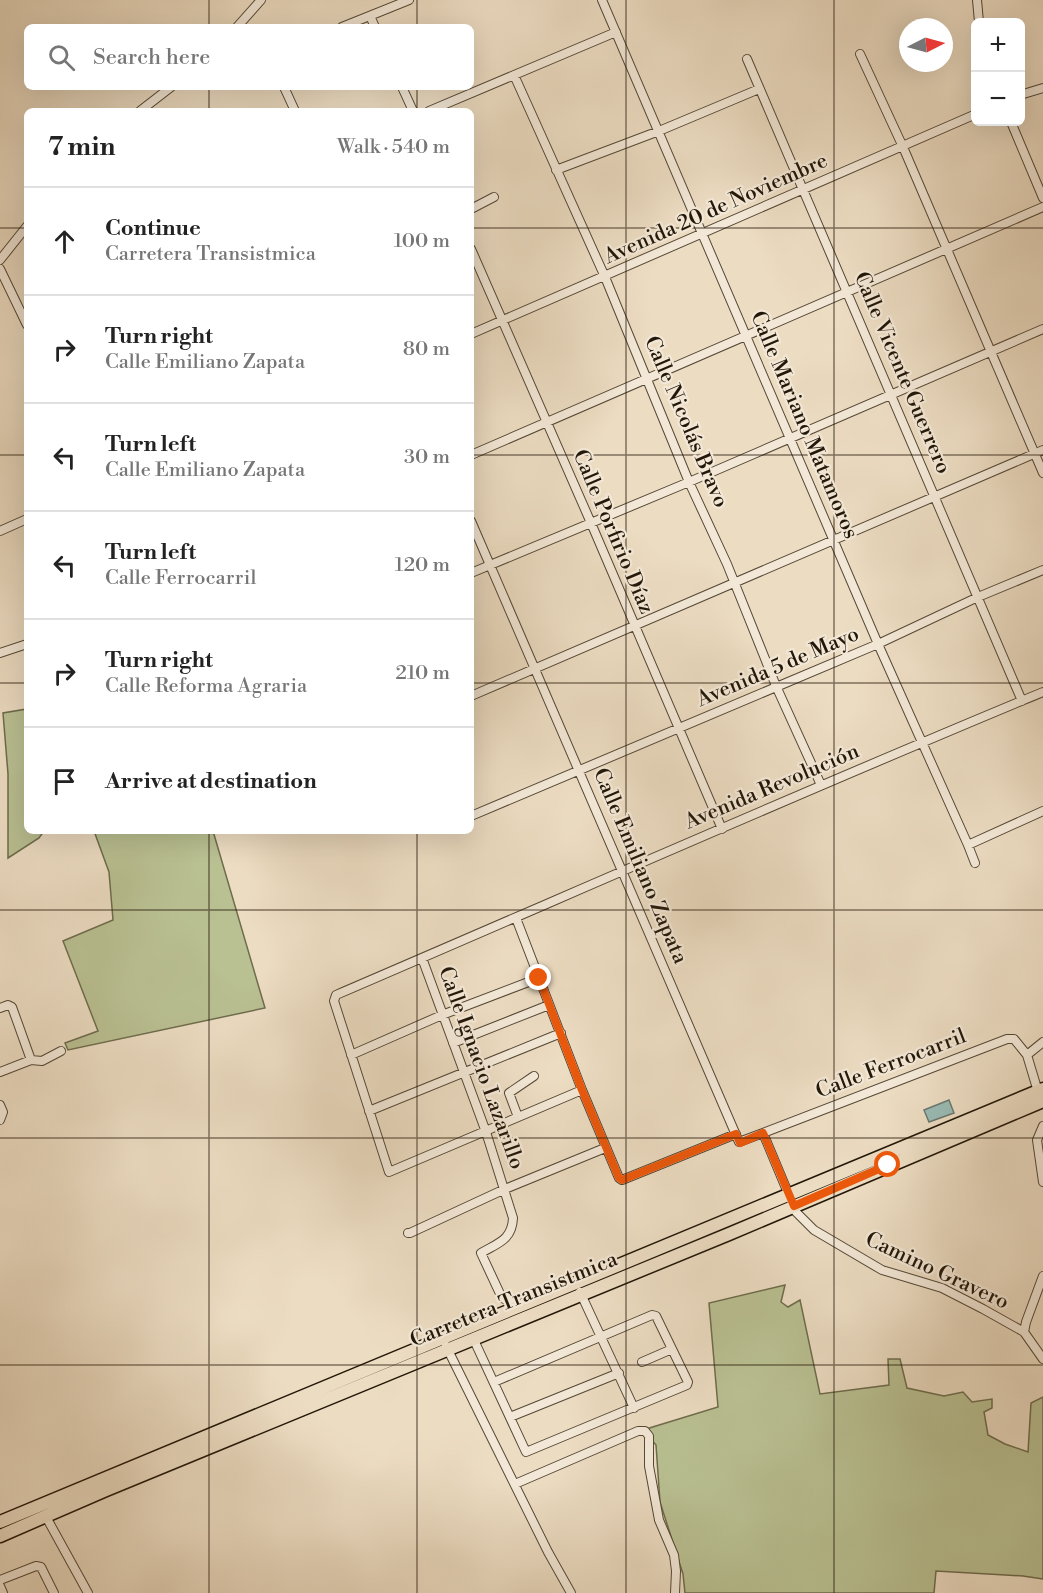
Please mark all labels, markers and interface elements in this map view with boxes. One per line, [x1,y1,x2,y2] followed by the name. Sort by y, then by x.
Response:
[899,18,953,72] north arrow
[971,18,1025,126] map controls
[971,18,1025,72] button: +
[24,24,474,90] search box
[45,41,78,74] icon: search
[93,44,210,71] text: Search here
[971,72,1025,126] button: −
[48,131,115,163] text: 7 min
[337,135,450,160] text: Walk · 540 m
[599,148,832,271] street label: Avenida 20 de Noviembre
[105,215,201,242] text: Continue
[48,225,81,258] icon: ahead
[394,229,450,254] text: 100 m
[105,242,316,267] text: Carretera Transistmica
[848,268,956,478] street label: Calle Vicente Guerrero
[744,307,864,543] street label: Calle Mariano Matamoros
[105,323,213,350] text: Turn right
[638,332,734,512] street label: Calle Nicolás Bravo
[48,333,81,366] icon: right
[403,337,450,362] text: 80 m
[105,350,305,375] text: Calle Emiliano Zapata
[105,431,196,458] text: Turn left
[48,441,81,474] icon: left
[404,445,450,470] text: 30 m
[567,446,659,618] street label: Calle Porfirio Díaz
[105,458,305,483] text: Calle Emiliano Zapata
[105,539,196,566] text: Turn left
[48,549,81,582] icon: left
[395,553,450,578] text: 120 m
[105,566,256,591] text: Calle Ferrocarril
[692,621,863,713] street label: Avenida 5 de Mayo
[105,647,213,674] text: Turn right
[48,657,81,690] icon: right
[395,661,450,686] text: 210 m
[105,674,307,699] text: Calle Reforma Agraria
[680,738,864,836] street label: Avenida Revolución
[587,764,693,968] street label: Calle Emiliano Zapata
[48,765,81,798] icon: arrive
[105,768,317,795] text: Arrive at destination
[432,963,530,1173] street label: Calle Ignacio Lazarillo
[525,964,551,990] route end
[812,1023,970,1105] street label: Calle Ferrocarril
[874,1151,900,1177] route start
[861,1226,1013,1316] street label: Camino Gravero
[407,1246,622,1354] street label: Carretera Transistmica

